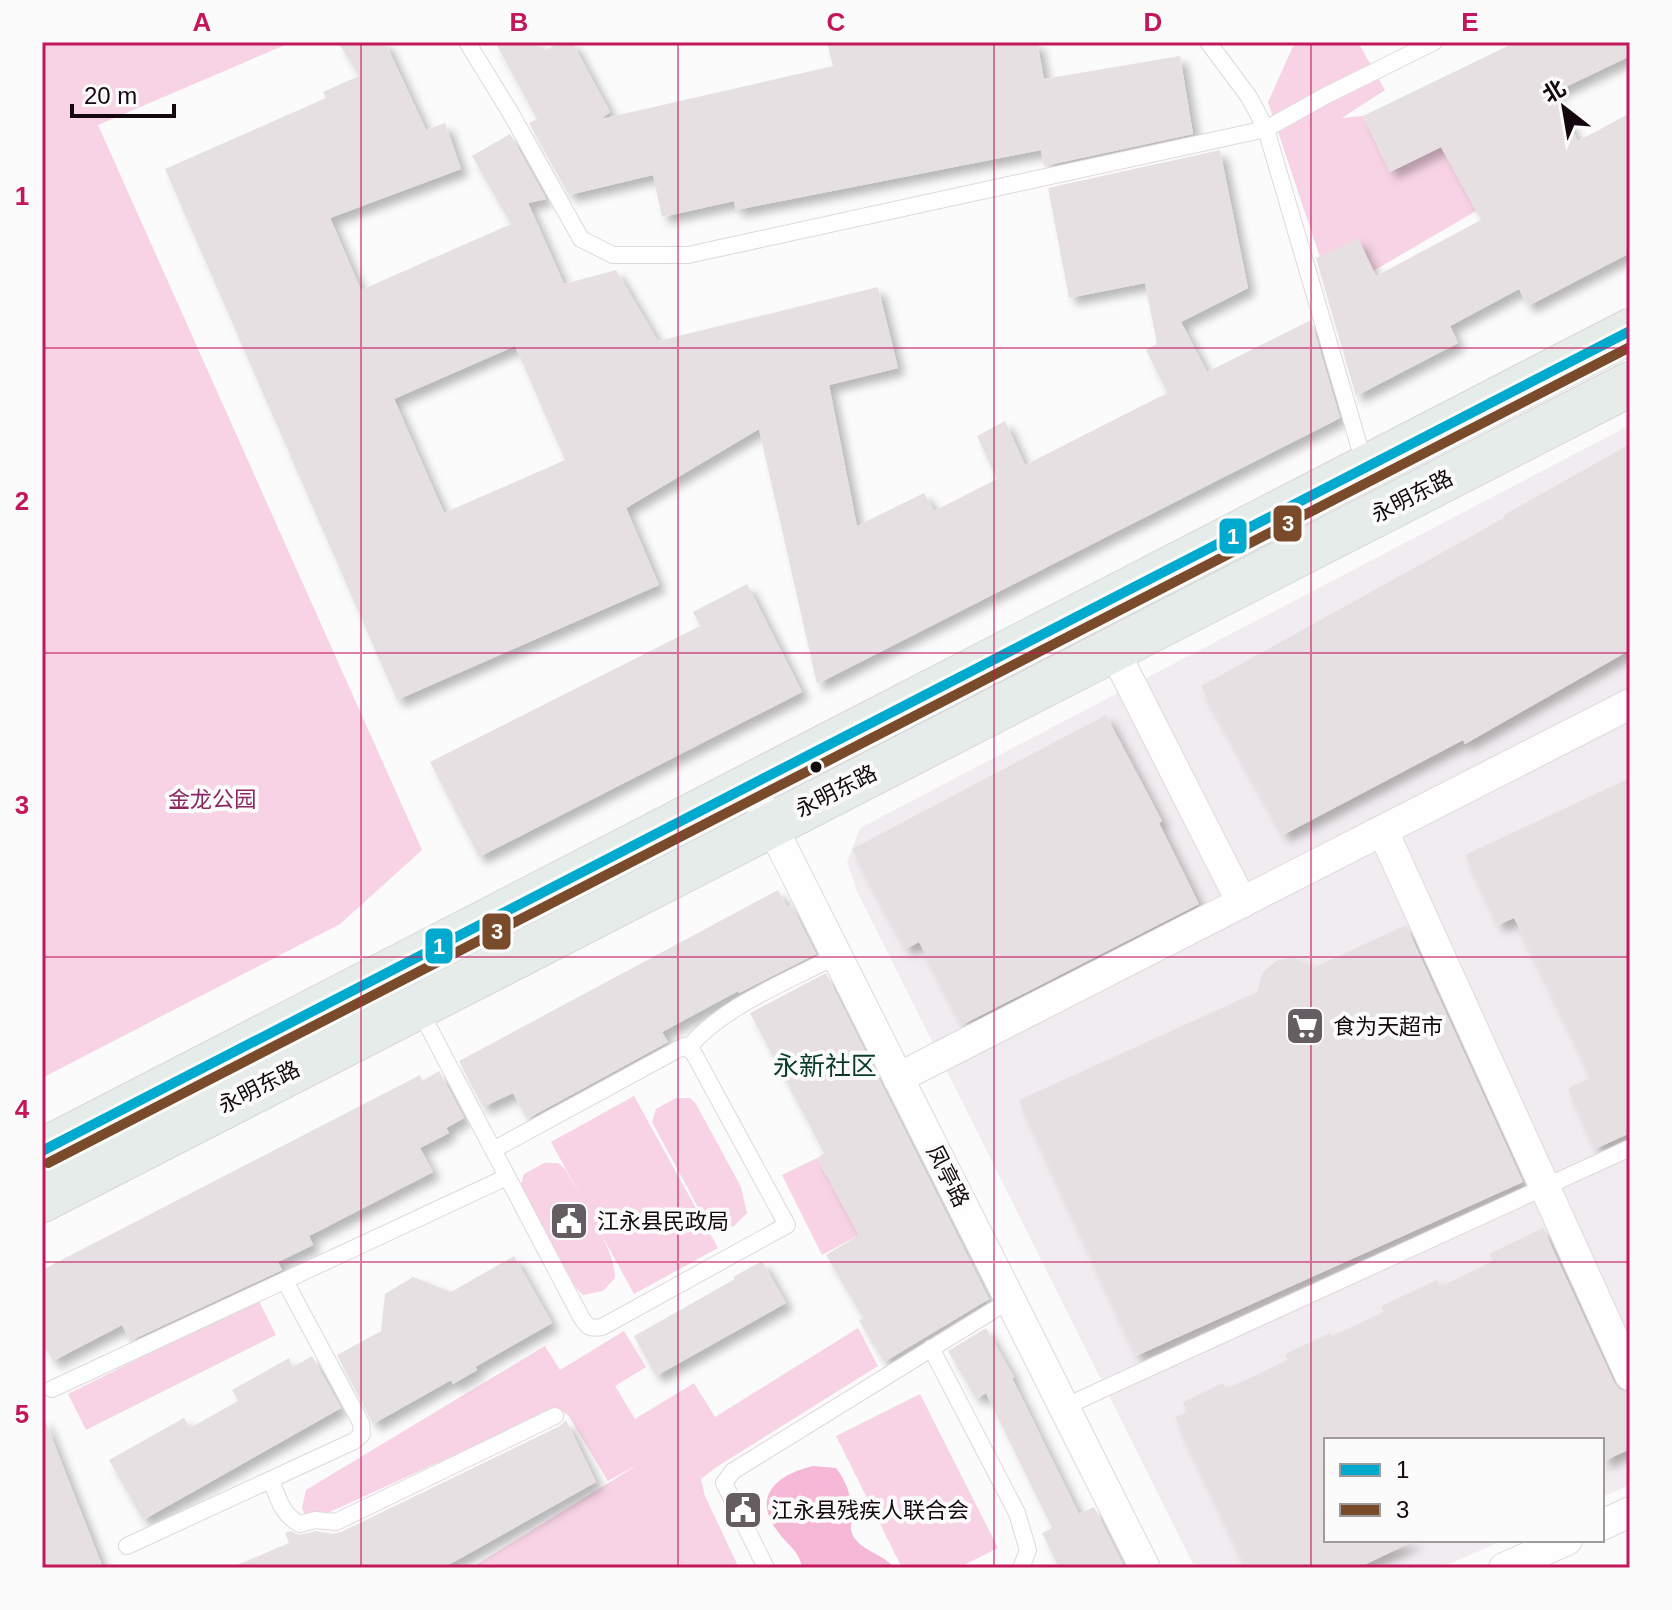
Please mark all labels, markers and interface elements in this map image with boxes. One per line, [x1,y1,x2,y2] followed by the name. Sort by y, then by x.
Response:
[193,7,212,37] text: A
[510,7,528,37] text: B
[827,7,846,37] text: C
[1144,7,1162,37] text: D
[1461,7,1479,37] text: E
[72,68,174,118] scale bar
[1524,68,1604,148] north arrow
[1538,75,1570,108] text: 北
[84,82,137,109] text: 20 m
[15,181,29,211] text: 1
[1367,465,1457,527] street label: 永明东路
[15,486,29,516] text: 2
[1272,504,1303,543] line badge: 3
[1282,511,1294,536] text: 3
[1218,517,1248,555] line badge: 1
[1227,524,1239,549] text: 1
[808,759,824,775] unlabelled marker
[791,760,881,822] street label: 永明东路
[168,787,256,812] park label: 金龙公园
[15,790,29,820] text: 3
[481,912,512,951] line badge: 3
[491,919,503,944] text: 3
[424,927,454,965] line badge: 1
[433,934,445,959] text: 1
[1284,1005,1326,1047] supermarket icon: 食为天超市
[1333,1014,1443,1039] place label: 食为天超市
[773,1051,877,1081] district label: 永新社区
[214,1056,304,1118] street label: 永明东路
[15,1094,30,1124] text: 4
[922,1141,974,1211] street label: 凤亭路
[548,1200,590,1242] public building icon: 江永县民政局
[597,1209,729,1234] place label: 江永县民政局
[15,1399,29,1429] text: 5
[1324,1438,1604,1542] legend
[1396,1456,1409,1483] text: 1
[722,1489,764,1531] public building icon: 江永县残疾人联合会
[1396,1496,1409,1523] text: 3
[771,1498,969,1523] place label: 江永县残疾人联合会

